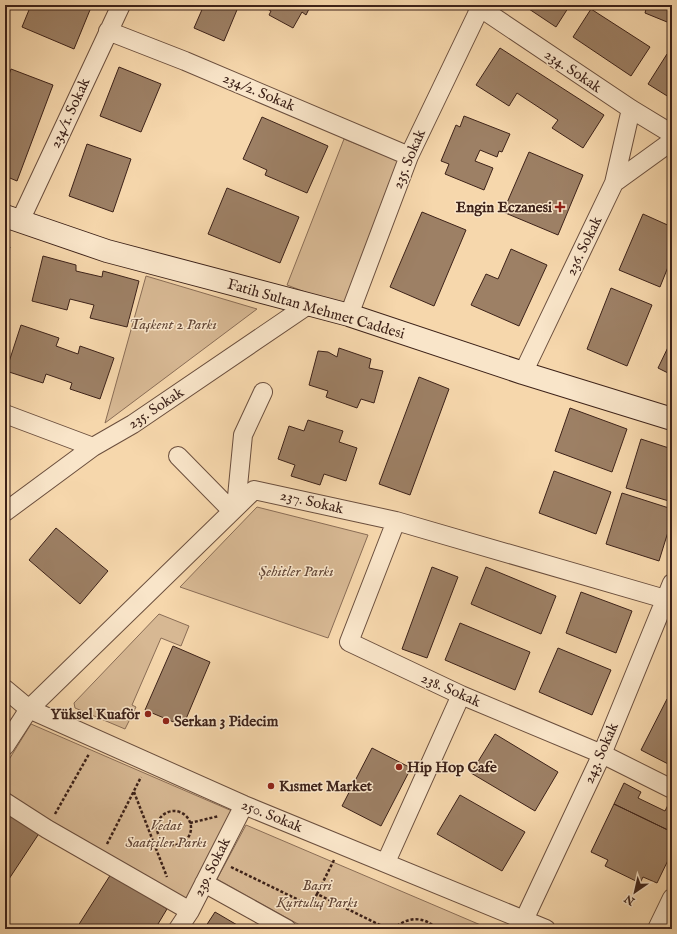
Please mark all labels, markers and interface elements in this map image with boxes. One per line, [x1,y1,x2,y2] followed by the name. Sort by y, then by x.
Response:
[541,45,606,98] street label: 234. Sokak
[220,68,299,116] street label: 234/2. Sokak
[45,74,95,151] street label: 234/1. Sokak
[388,125,430,192] street label: 235. Sokak
[456,198,552,217] place label: Engin Eczanesi
[555,202,565,212] marker: Engin Eczanesi
[561,212,607,279] street label: 236. Sokak
[225,275,407,343] street label: Fatih Sultan Mehmet Caddesi
[129,315,217,334] park label: Taşkent 2 Parkı
[124,382,188,433] street label: 235. Sokak
[278,485,346,519] street label: 237. Sokak
[258,562,334,581] park label: Şehitler Parkı
[418,668,485,712] street label: 238. Sokak
[51,705,140,724] place label: Yüksel Kuaför
[143,709,153,719] marker: Yüksel Kuaför
[174,712,279,731] place label: Serkan 3 Pidecim
[161,716,171,726] marker: Serkan 3 Pidecim
[579,719,623,786] street label: 243. Sokak
[407,758,497,777] place label: Hip Hop Cafe
[394,762,404,772] marker: Hip Hop Cafe
[279,777,373,796] place label: Kısmet Market
[266,781,276,791] marker: Kısmet Market
[239,795,306,837] street label: 250. Sokak
[125,816,207,852] park label: Vedat Saatçiler Parkı
[189,833,235,900] street label: 239. Sokak
[615,872,655,912] north arrow
[275,876,358,912] park label: Basri Kurtuluş Parkı
[622,891,639,908] text: N

